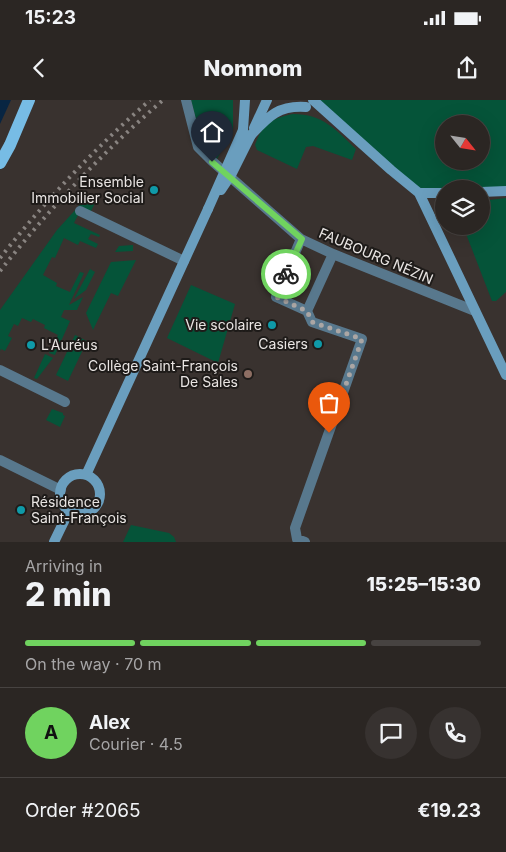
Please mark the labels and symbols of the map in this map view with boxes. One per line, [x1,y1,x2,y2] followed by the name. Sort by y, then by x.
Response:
[191,111,233,162] pin
[435,115,490,170] north arrow
[31,173,144,206] place label: Ensemble Immobilier Social
[148,184,160,196] marker: Ensemble Immobilier Social
[316,224,436,287] street label: FAUBOURG NÉZIN
[261,249,311,299] courier
[185,316,262,333] place label: Vie scolaire
[266,319,278,331] marker: Vie scolaire
[258,335,308,352] place label: Casiers
[41,336,98,353] place label: L'Auréus
[312,338,324,350] marker: Casiers
[25,339,37,351] marker: L'Auréus
[88,357,238,390] place label: Collège Saint-François De Sales
[242,368,254,380] marker: Collège Saint-François De Sales
[308,382,350,433] pin
[31,493,127,526] place label: Résidence Saint-François
[15,504,27,516] marker: Résidence Saint-François

